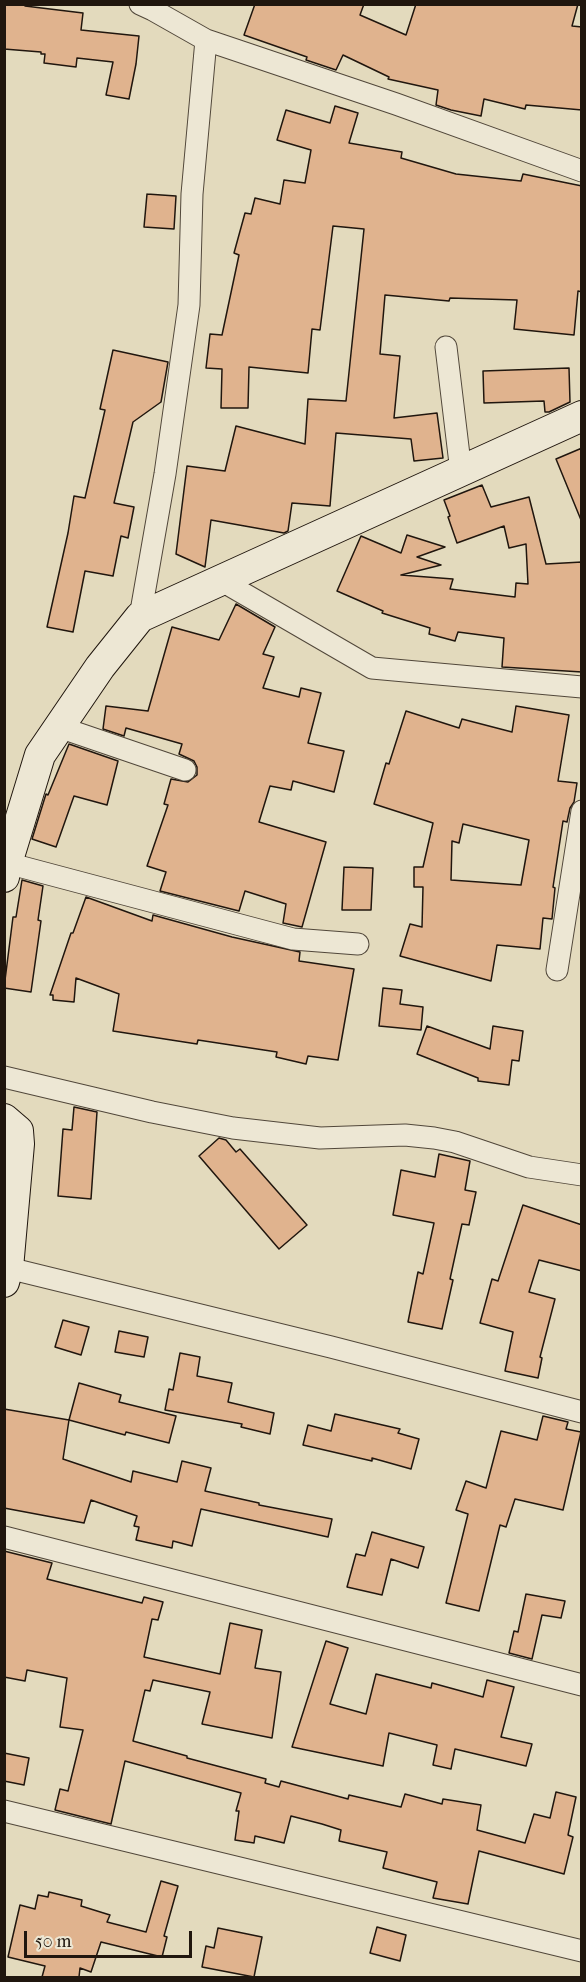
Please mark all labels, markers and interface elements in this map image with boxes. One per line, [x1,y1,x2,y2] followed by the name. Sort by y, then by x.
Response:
[27,1919,195,1957] scale bar
[35,1931,71,1952] text: 50 m

